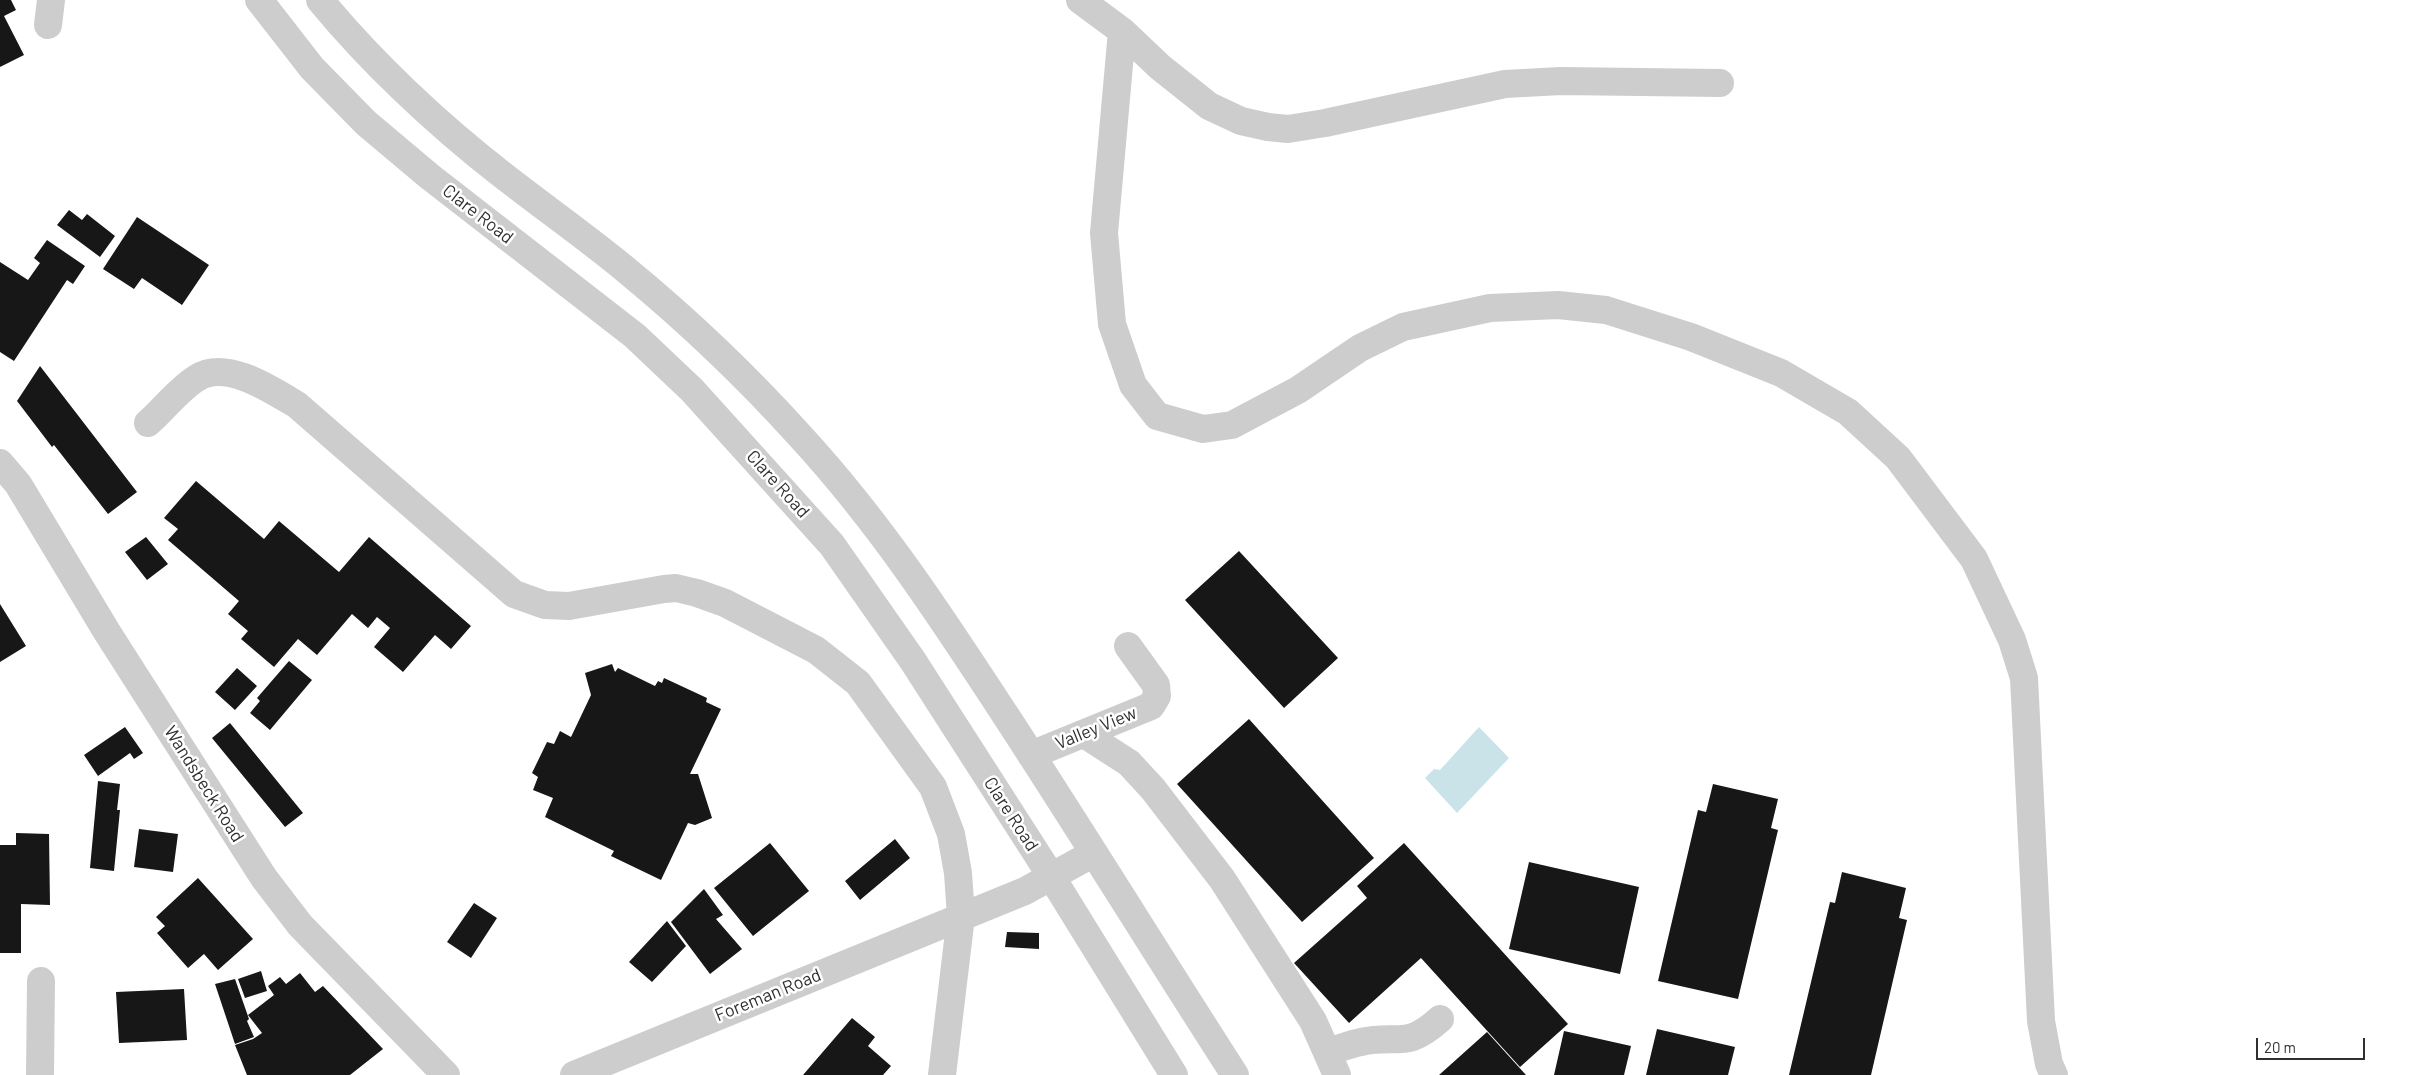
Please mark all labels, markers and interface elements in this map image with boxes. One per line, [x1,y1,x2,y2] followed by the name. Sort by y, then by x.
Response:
[438,180,518,248] street label: Clare Road
[742,446,814,522] street label: Clare Road
[1052,702,1140,754] street label: Valley View
[160,722,248,846] street label: Wandsbeck Road
[979,773,1043,855] street label: Clare Road
[712,964,824,1026] street label: Foreman Road
[2258,1028,2367,1060] scale bar
[2264,1038,2296,1056] text: 20 m

